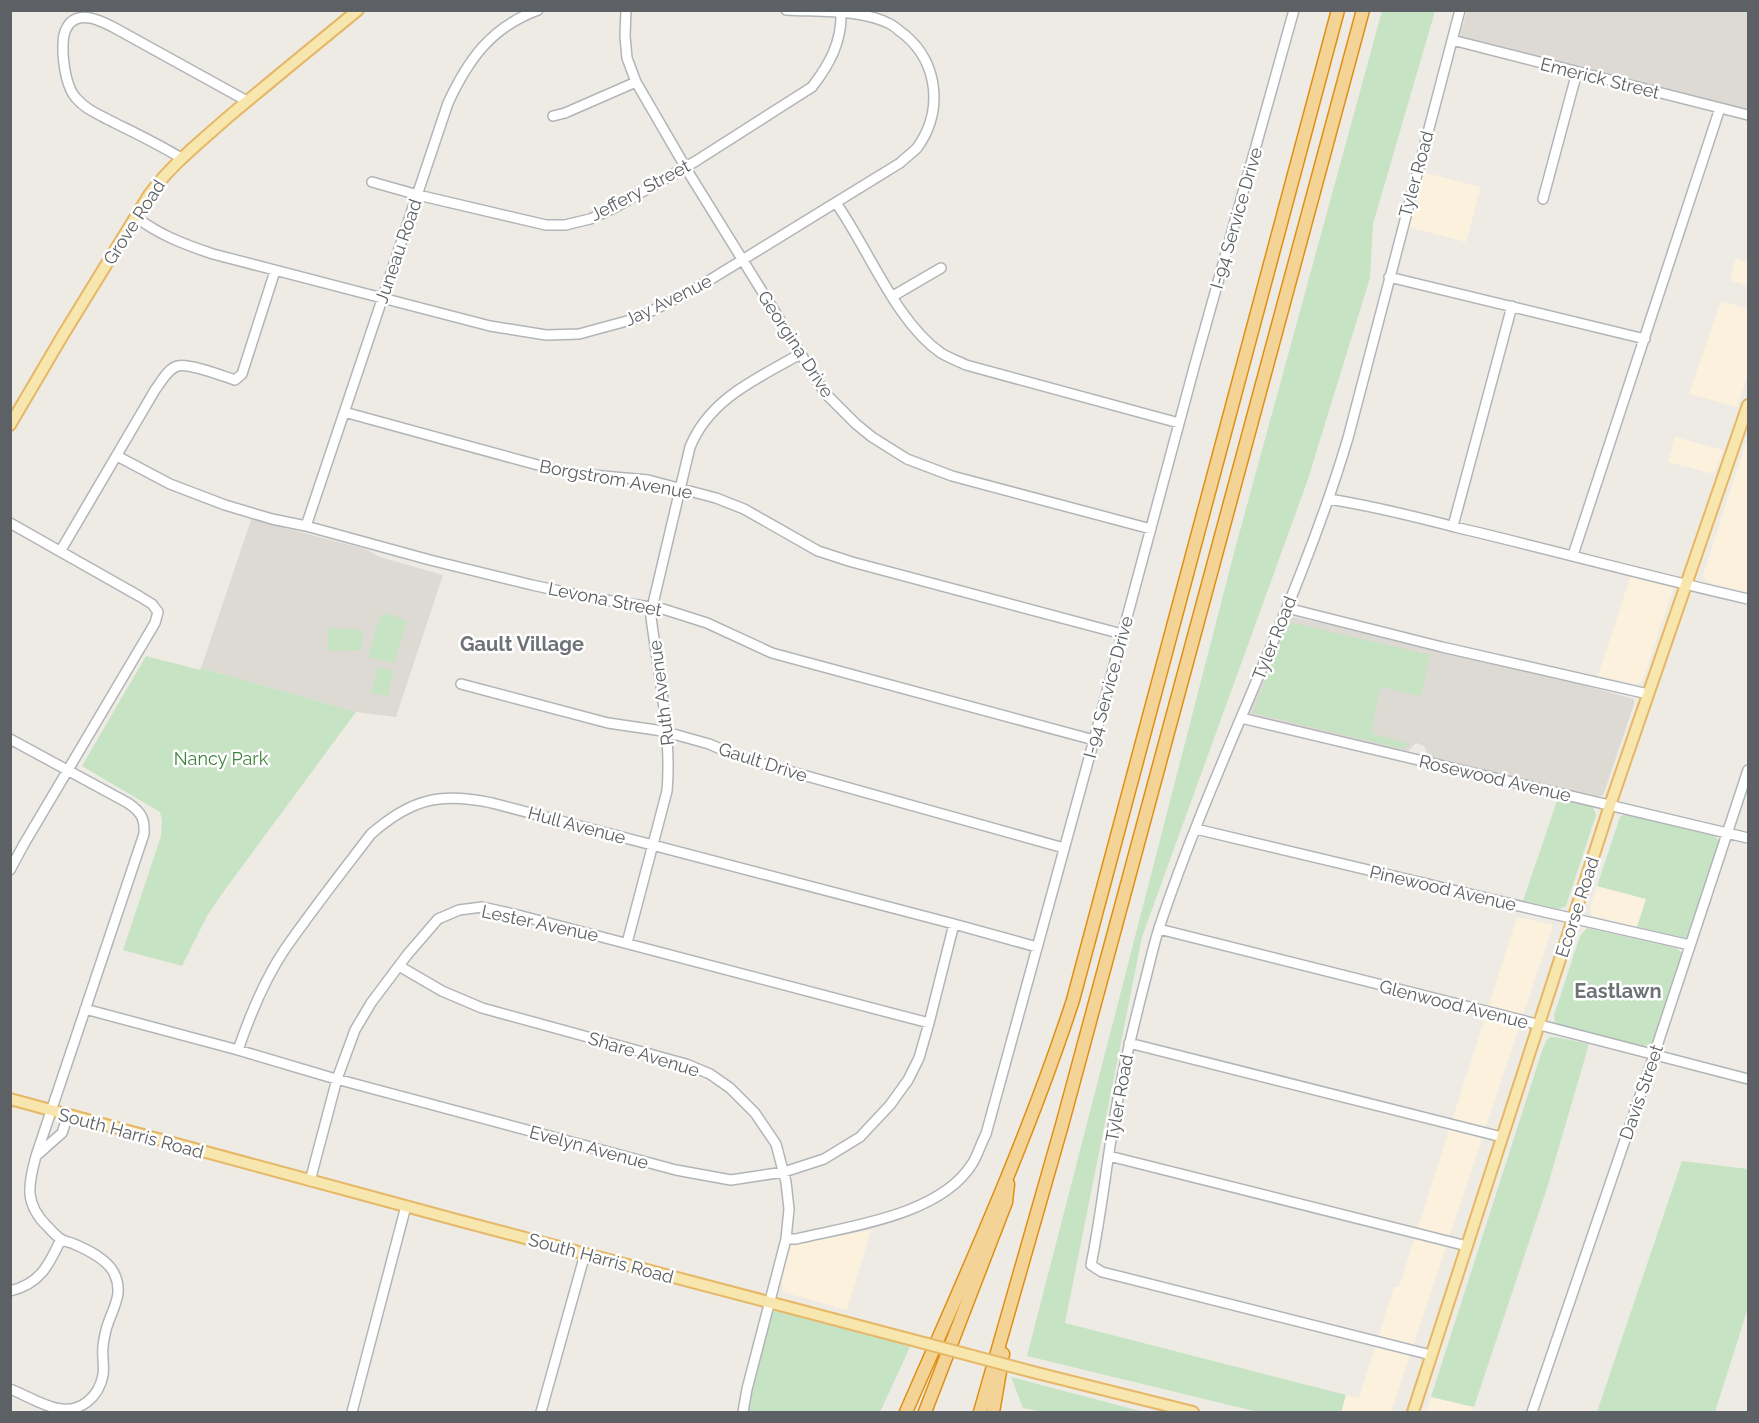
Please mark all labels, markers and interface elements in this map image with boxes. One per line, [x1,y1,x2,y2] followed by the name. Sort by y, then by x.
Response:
[1538,53,1662,103] street label: Emerick Street
[1394,129,1438,219] street label: Tyler Road
[1206,144,1266,291] street label: I-94 Service Drive
[587,155,693,225] street label: Jeffery Street
[99,176,169,268] street label: Grove Road
[370,196,426,306] street label: Juneau Road
[621,270,715,330] street label: Jay Avenue
[754,287,839,402] street label: Georgina Drive
[538,455,695,503] street label: Borgstrom Avenue
[546,578,664,620] street label: Levona Street
[1248,593,1300,683] street label: Tyler Road
[1079,613,1137,760] street label: I-94 Service Drive
[460,632,584,656] district label: Gault Village
[644,639,678,747] street label: Ruth Avenue
[716,738,810,786] street label: Gault Drive
[174,748,269,769] park label: Nancy Park
[1417,750,1573,806] street label: Rosewood Avenue
[526,802,629,848] street label: Hull Avenue
[1551,854,1603,960] street label: Ecorse Road
[1368,861,1519,915] street label: Pinewood Avenue
[480,900,601,946] street label: Lester Avenue
[1377,975,1531,1033] street label: Glenwood Avenue
[1574,979,1662,1003] district label: Eastlawn
[586,1027,702,1081] street label: Share Avenue
[1615,1042,1667,1142] street label: Davis Street
[1101,1053,1137,1143] street label: Tyler Road
[56,1104,206,1162] street label: South Harris Road
[527,1121,651,1173] street label: Evelyn Avenue
[526,1229,676,1287] street label: South Harris Road

